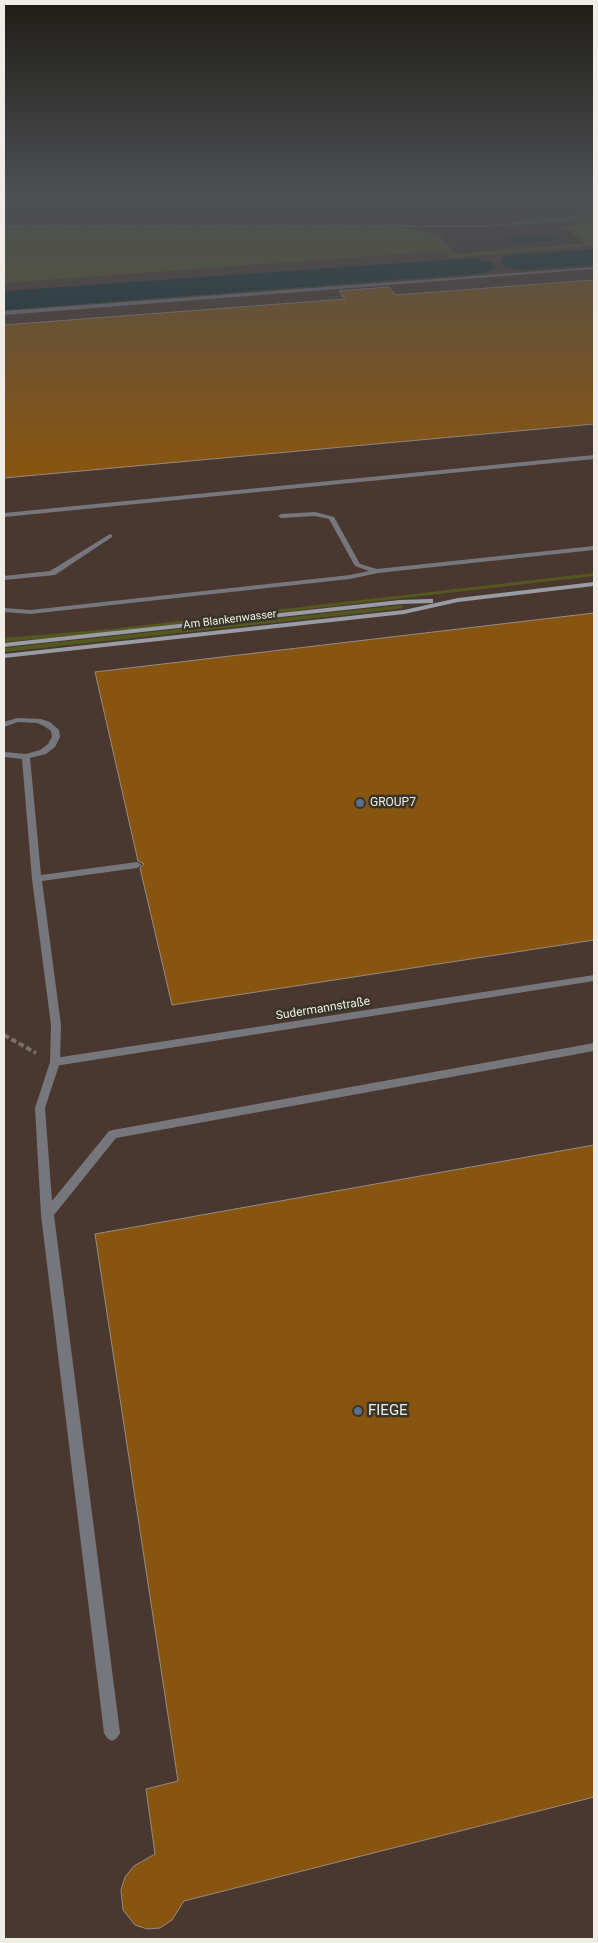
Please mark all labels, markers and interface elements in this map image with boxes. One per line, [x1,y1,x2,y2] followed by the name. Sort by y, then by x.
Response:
[183,608,277,632] street label: Am Blankenwasser
[370,796,416,810] place label: GROUP7
[354,797,366,809] marker: GROUP7
[275,994,371,1024] street label: Sudermannstraße
[368,1402,408,1420] place label: FIEGE
[352,1405,364,1417] marker: FIEGE

